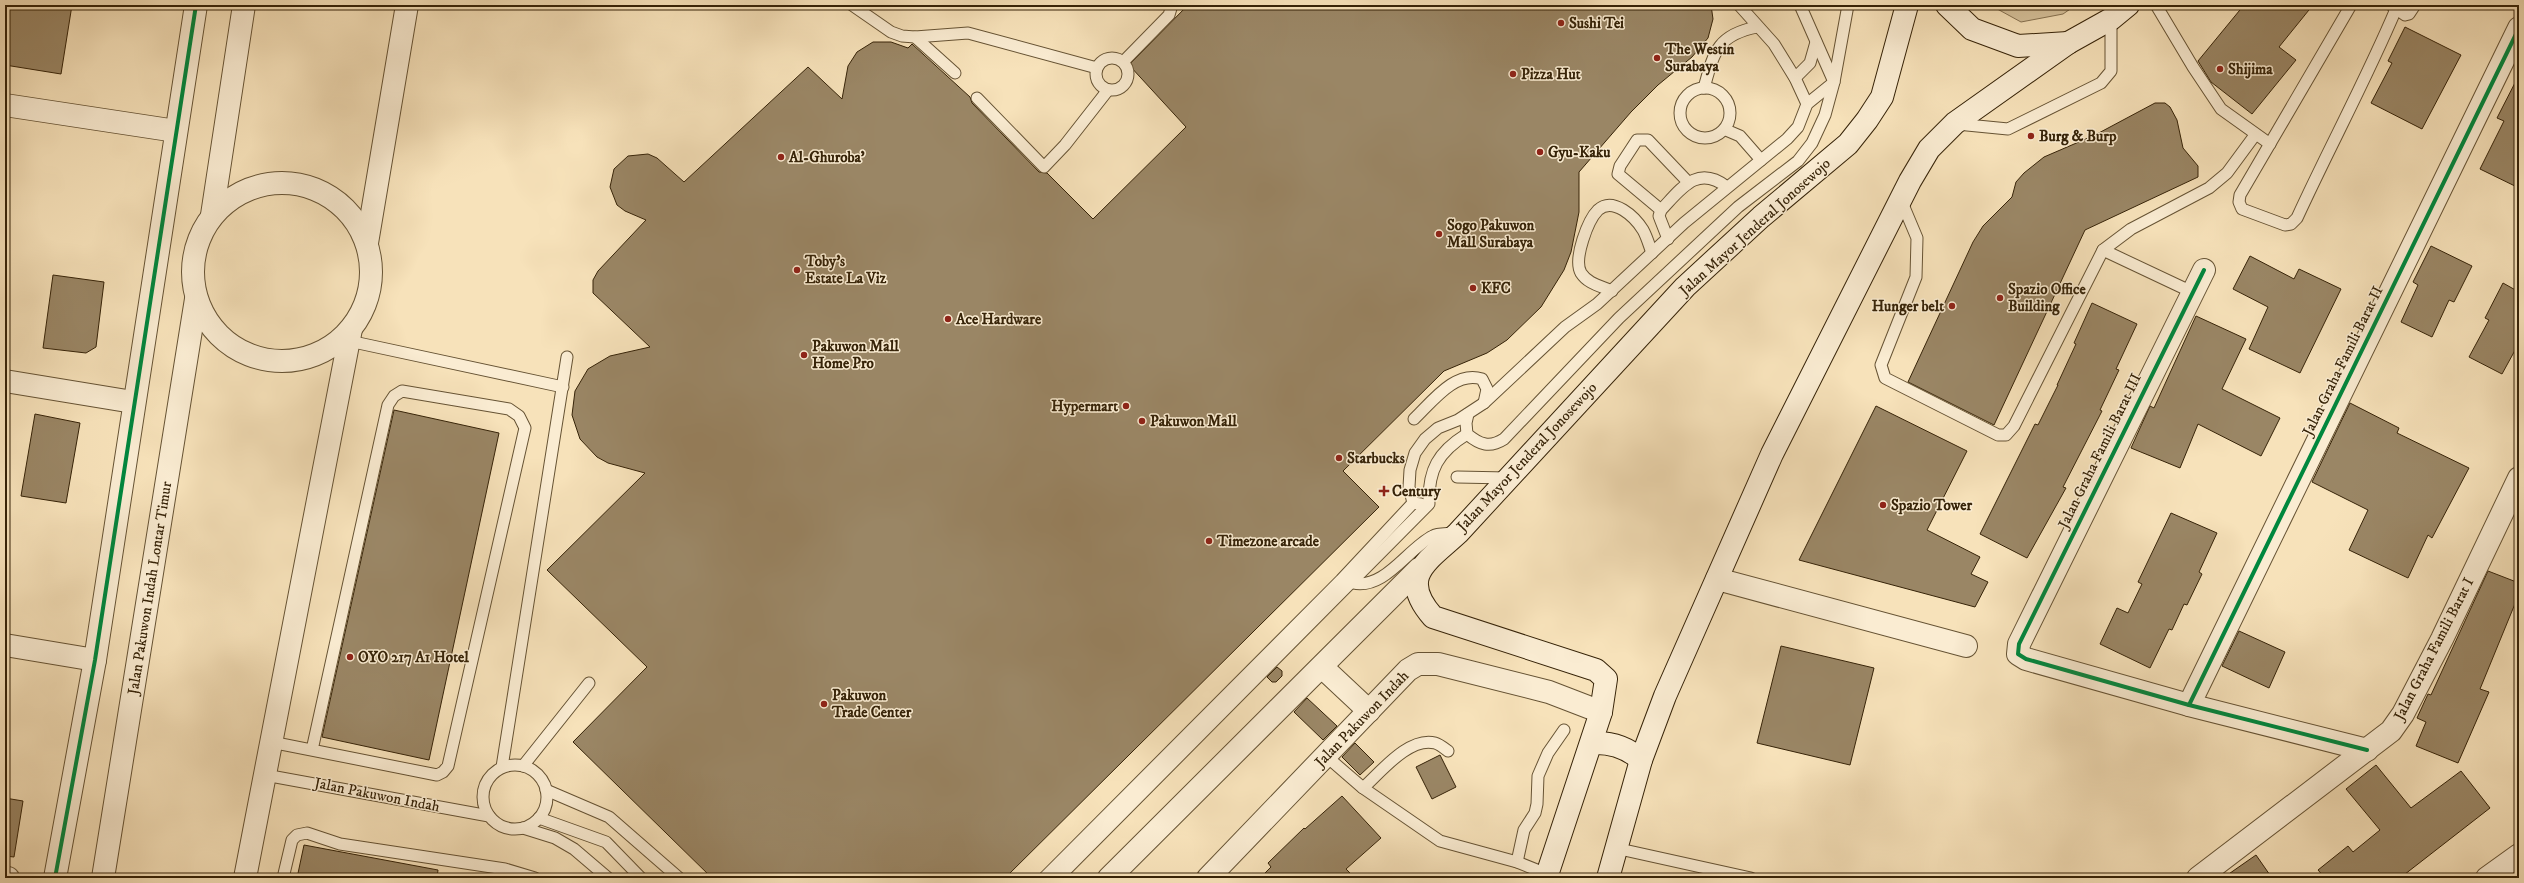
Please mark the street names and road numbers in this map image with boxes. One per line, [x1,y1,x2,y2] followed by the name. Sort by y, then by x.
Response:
[1674,154,1835,301] street label: Jalan Mayor Jenderal Jonosewojo
[2298,283,2387,441] street label: Jalan Graha Famili Barat II
[2053,370,2146,533] street label: Jalan Graha Famili Barat III
[1451,378,1601,537] street label: Jalan Mayor Jenderal Jonosewojo
[123,480,176,698] street label: Jalan Pakuwon Indah Lontar Timur
[2389,574,2478,725] street label: Jalan Graha Famili Barat I
[1310,667,1413,773] street label: Jalan Pakuwon Indah
[311,773,441,816] street label: Jalan Pakuwon Indah

